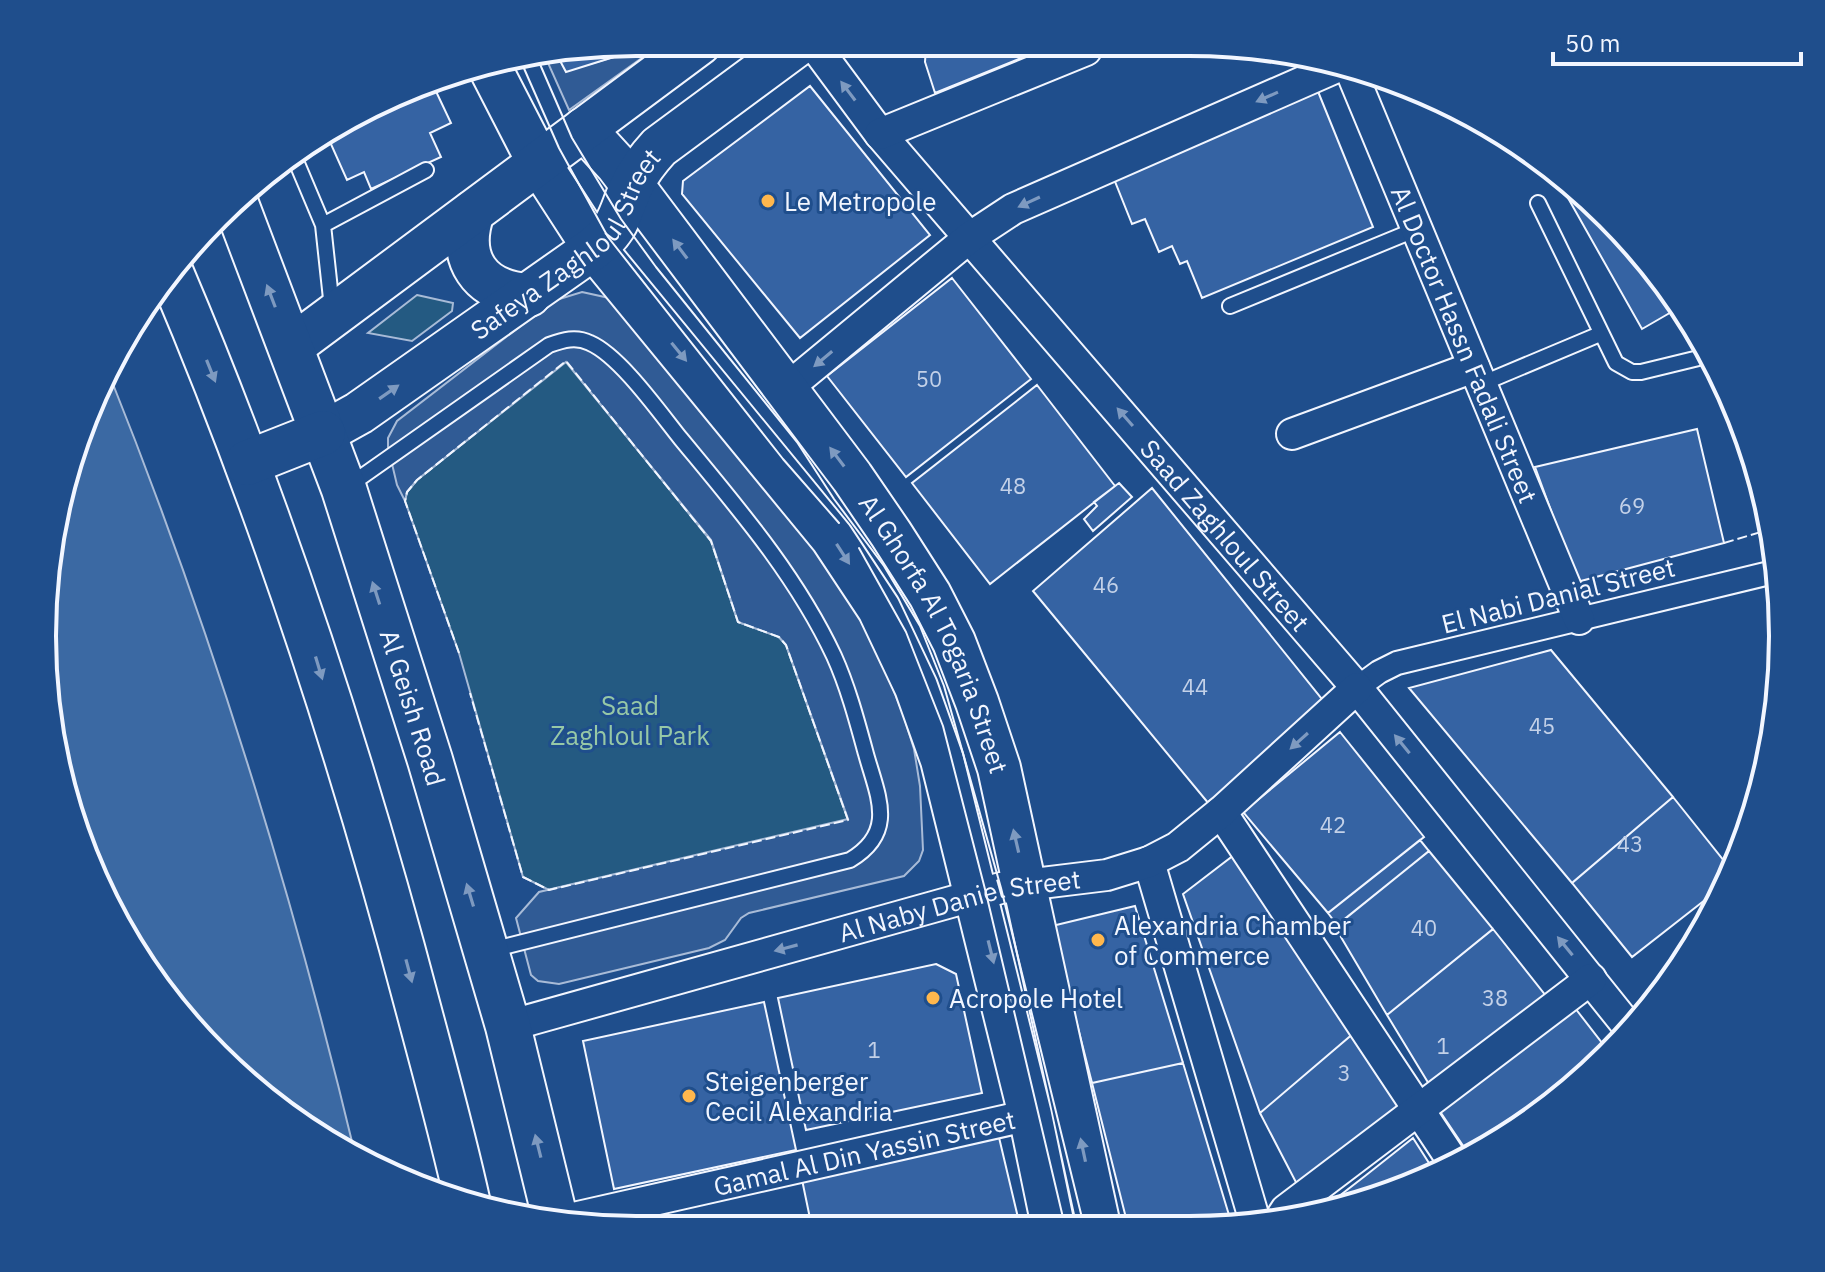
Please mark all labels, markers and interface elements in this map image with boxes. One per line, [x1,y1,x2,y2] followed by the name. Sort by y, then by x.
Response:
[1553,16,1801,66] scale bar
[1565,27,1620,59] text: 50 m
[840,81,856,102] one-way arrow
[1255,91,1279,104] one-way arrow
[463,141,668,347] street label: Safeya Zaghloul Street
[1384,181,1546,508] street label: Al Doctor Hassn Fadali Street
[784,184,937,218] place label: Le Metropole
[759,192,777,210] marker: Le Metropole
[1017,195,1041,209] one-way arrow
[673,239,689,259] one-way arrow
[264,284,277,308] one-way arrow
[670,342,687,362] one-way arrow
[813,350,833,367] one-way arrow
[205,359,218,383] one-way arrow
[916,364,942,393] house number: 50
[379,385,400,400] one-way arrow
[1116,408,1134,427] one-way arrow
[1133,432,1317,638] street label: Saad Zaghloul Street
[830,446,846,467] one-way arrow
[1000,471,1026,500] house number: 48
[852,488,1017,778] street label: Al Ghorfa Al Togaria Street
[1619,491,1645,520] house number: 69
[835,543,849,565] one-way arrow
[1438,550,1678,640] street label: El Nabi Danial Street
[1093,570,1119,599] house number: 46
[370,581,382,605] one-way arrow
[373,625,454,790] street label: Al Geish Road
[313,657,326,681] one-way arrow
[1182,672,1208,701] house number: 44
[550,688,710,752] park label: Saad Zaghloul Park
[1529,711,1555,740] house number: 45
[1290,731,1309,749] one-way arrow
[1394,734,1410,754] one-way arrow
[1320,810,1346,839] house number: 42
[1009,828,1022,853] one-way arrow
[1617,829,1643,858] house number: 43
[835,861,1082,950] street label: Al Naby Daniel Street
[463,883,476,907] one-way arrow
[1114,908,1352,972] place label: Alexandria Chamber of Commerce
[1411,913,1437,942] house number: 40
[1089,931,1107,949] marker: Alexandria Chamber of Commerce
[1557,936,1574,956] one-way arrow
[985,940,998,965] one-way arrow
[773,942,797,955] one-way arrow
[403,959,415,984] one-way arrow
[949,981,1123,1015] place label: Acropole Hotel
[1482,983,1508,1012] house number: 38
[924,989,942,1007] marker: Acropole Hotel
[1436,1031,1450,1060] house number: 1
[867,1035,881,1064] house number: 1
[1337,1058,1351,1087] house number: 3
[705,1064,893,1128] place label: Steigenberger Cecil Alexandria
[680,1087,698,1105] marker: Steigenberger Cecil Alexandria
[710,1102,1018,1203] street label: Gamal Al Din Yassin Street
[531,1134,543,1159] one-way arrow
[1076,1137,1089,1162] one-way arrow

